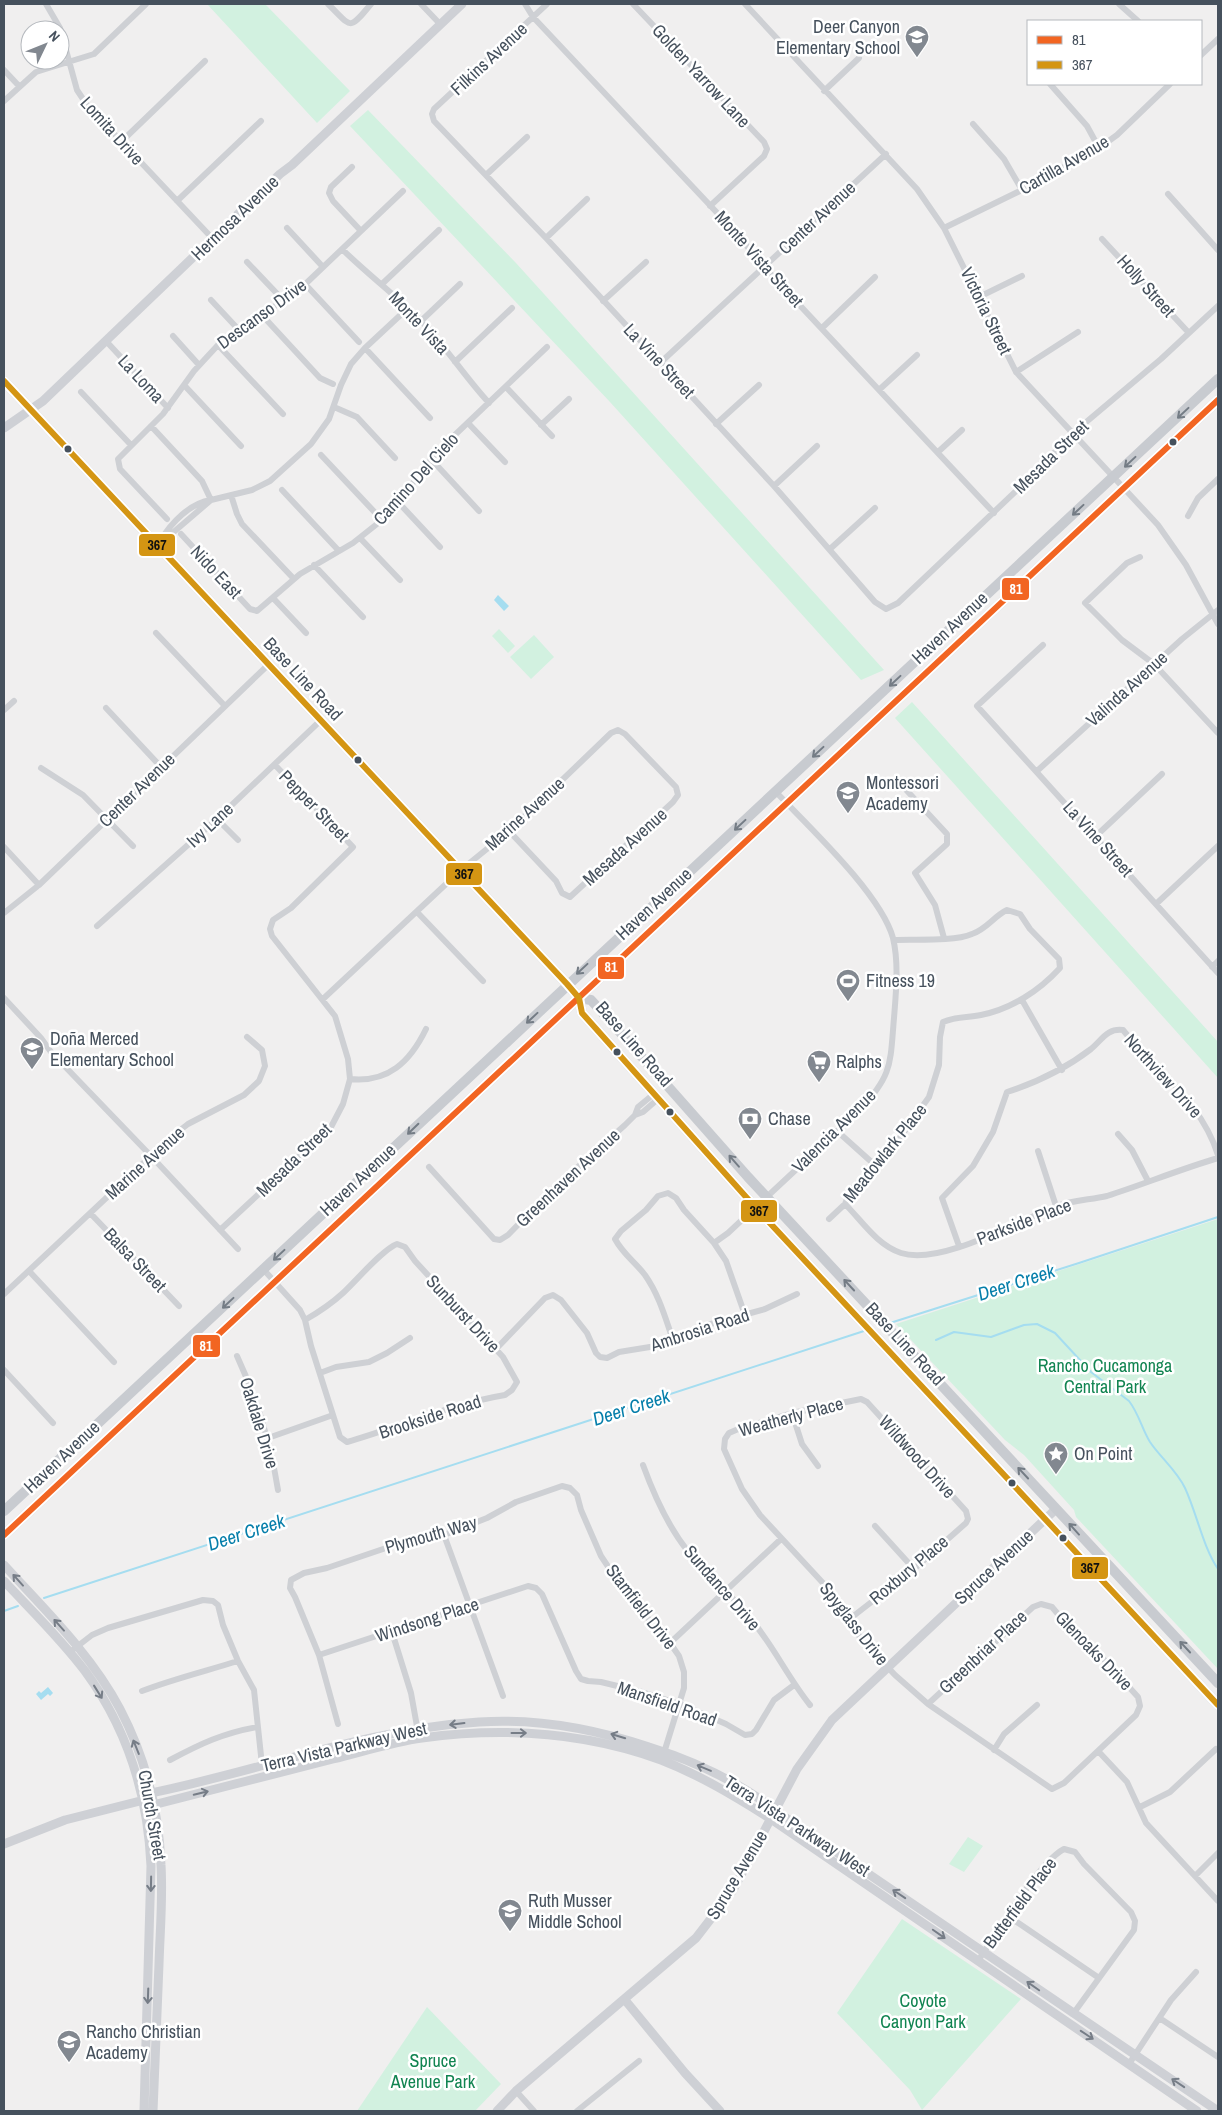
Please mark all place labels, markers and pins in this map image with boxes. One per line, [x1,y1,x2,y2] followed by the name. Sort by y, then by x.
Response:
[776,14,900,60] place label: Deer Canyon Elementary School
[904,24,930,58] school or university icon: Deer Canyon Elementary School
[1168,437,1178,447] unlabelled marker
[63,444,73,454] unlabelled marker
[353,755,363,765] unlabelled marker
[865,770,939,816] place label: Montessori Academy
[835,780,861,814] school or university icon: Montessori Academy
[835,968,861,1002] sports icon: Fitness 19
[866,968,935,993] place label: Fitness 19
[50,1026,174,1072] place label: Doña Merced Elementary School
[19,1036,45,1070] school or university icon: Doña Merced Elementary School
[612,1047,622,1057] unlabelled marker
[806,1049,832,1083] supermarket icon: Ralphs
[836,1049,882,1074] place label: Ralphs
[737,1106,763,1140] bank icon: Chase
[768,1106,811,1131] place label: Chase
[665,1107,675,1117] unlabelled marker
[1043,1441,1069,1475] place icon: On Point
[1074,1441,1132,1466] place label: On Point
[1007,1478,1017,1488] unlabelled marker
[1058,1533,1068,1543] unlabelled marker
[528,1888,622,1934] place label: Ruth Musser Middle School
[497,1898,523,1932] school or university icon: Ruth Musser Middle School
[85,2019,201,2065] place label: Rancho Christian Academy
[56,2029,82,2063] school or university icon: Rancho Christian Academy

